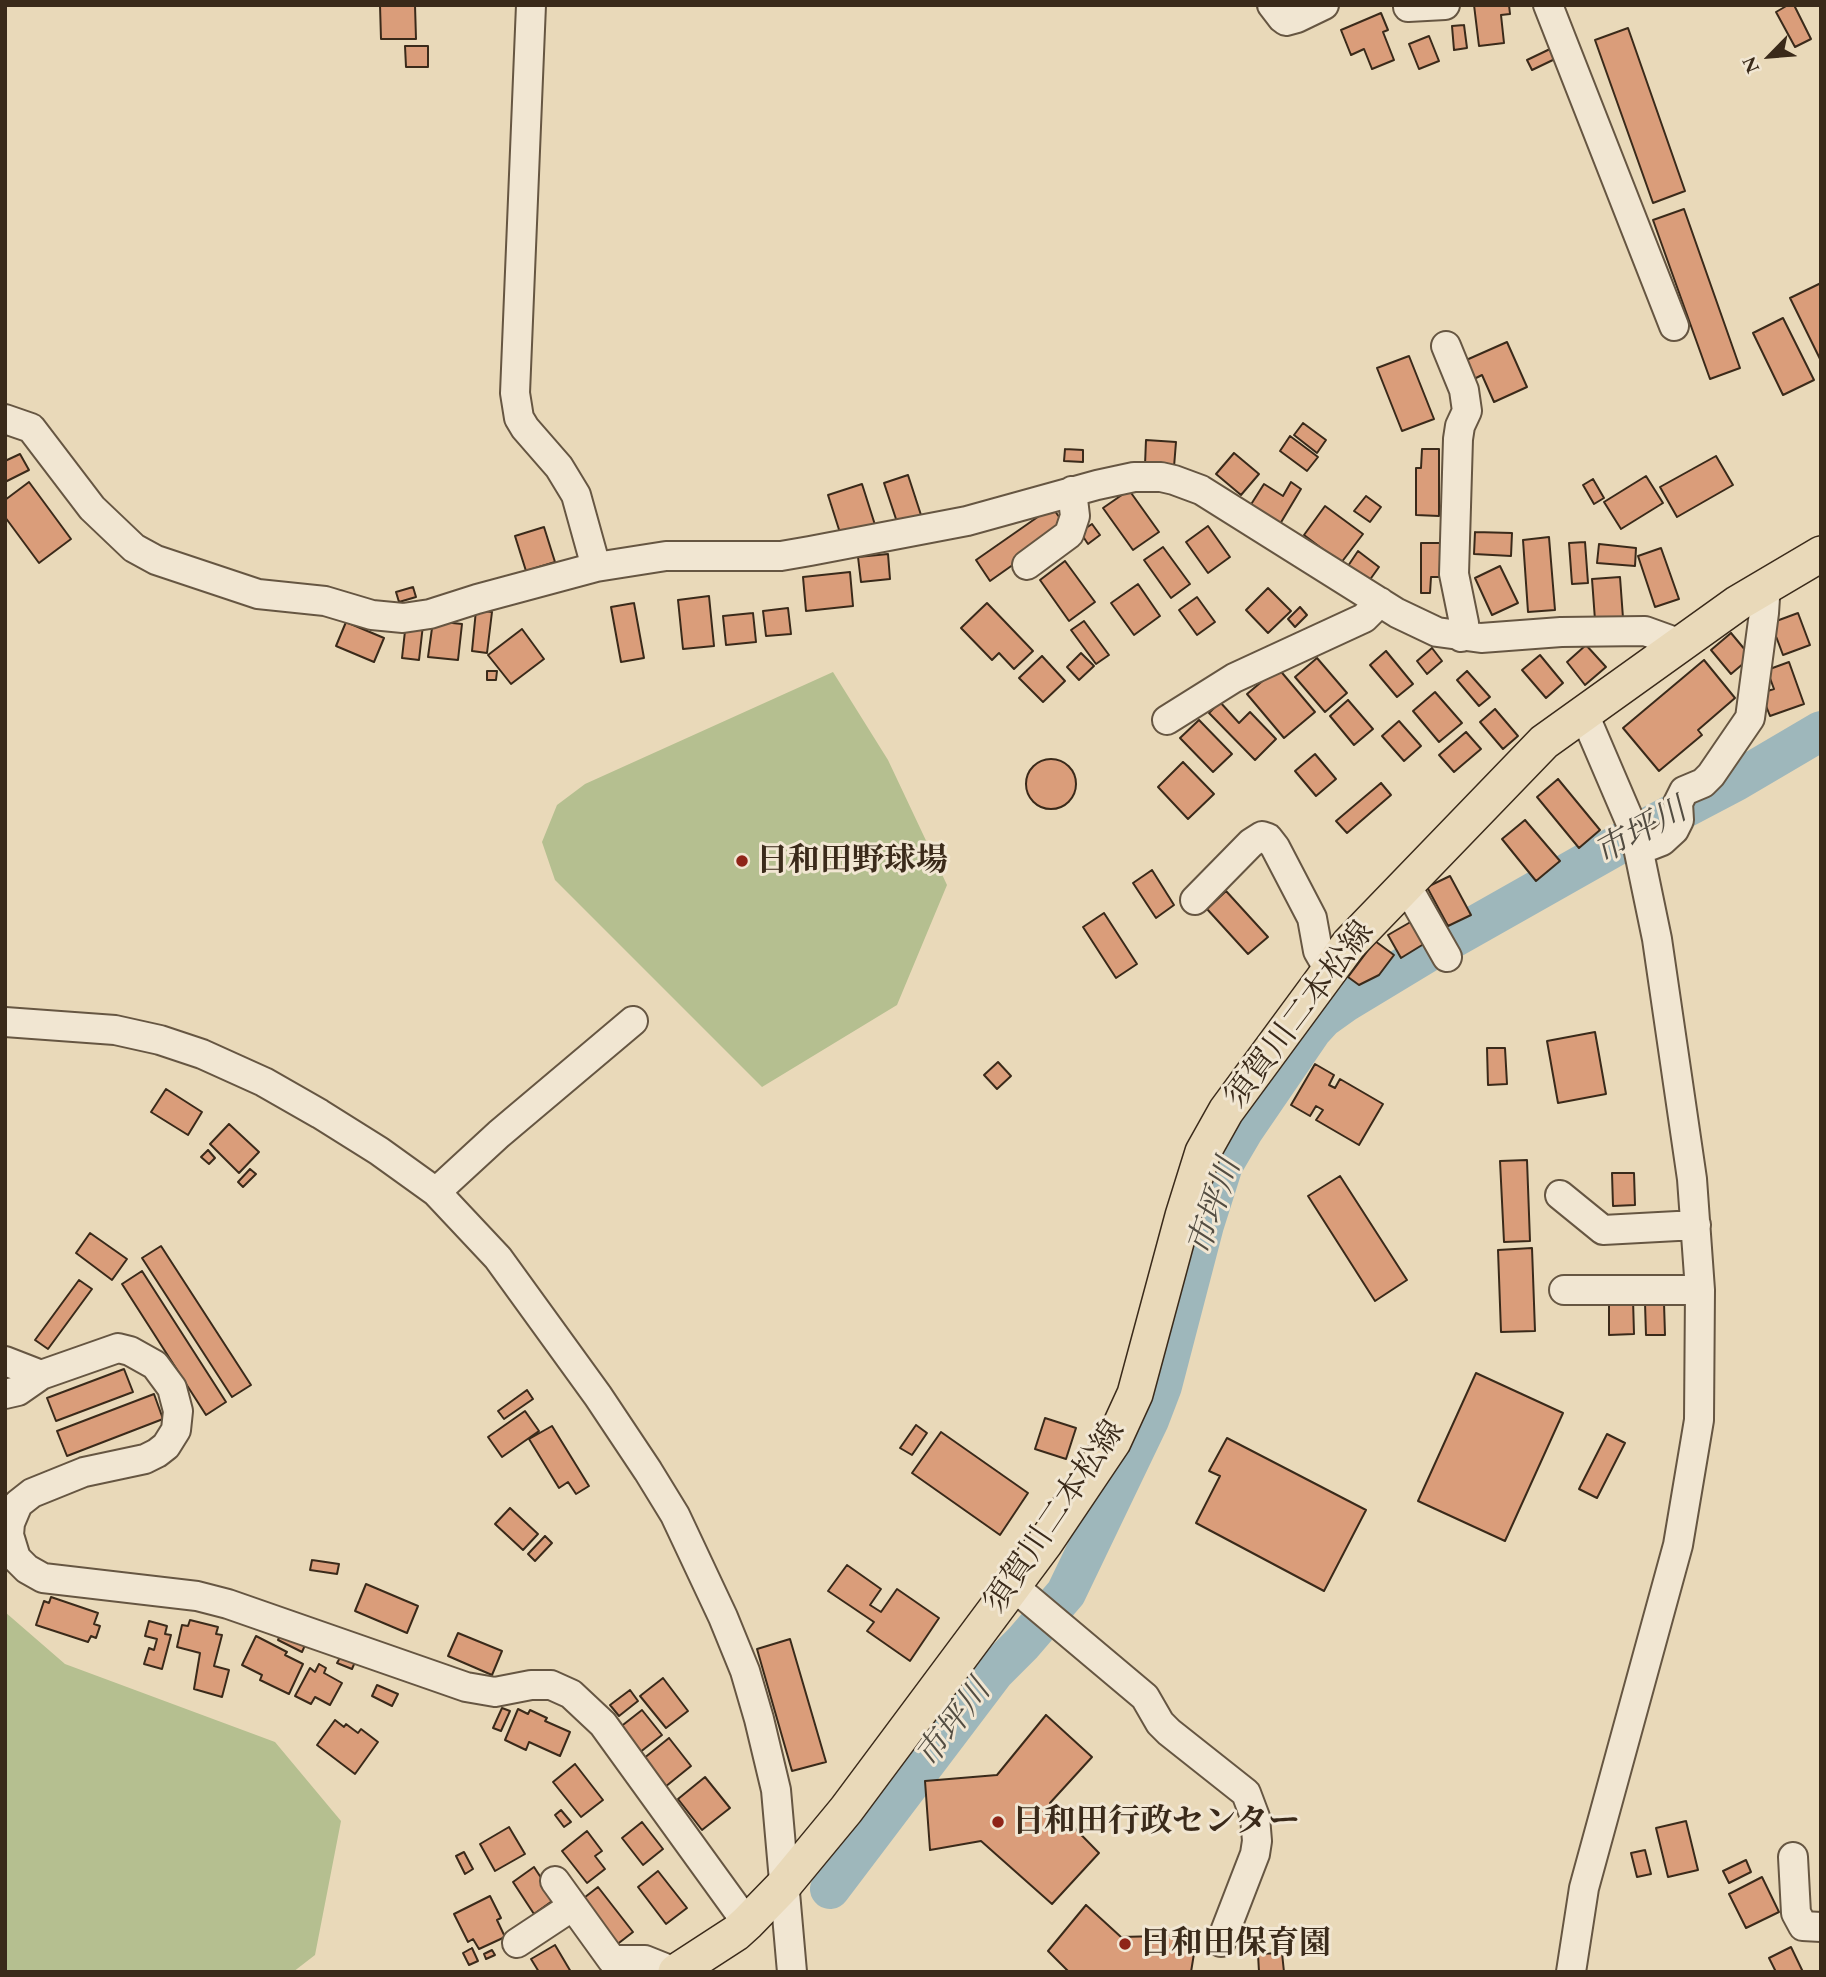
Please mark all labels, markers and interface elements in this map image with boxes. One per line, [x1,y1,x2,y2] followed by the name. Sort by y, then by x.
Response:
[1735,21,1805,91] north arrow
[1736,53,1765,77] text: N
[1588,791,1694,873] water label: 市坪川
[756,842,948,880] place label: 日和田野球場
[734,853,750,869] marker: 日和田野球場
[1217,914,1383,1116] street label: 須賀川二本松線
[1180,1154,1250,1260] water label: 市坪川
[976,1413,1134,1621] street label: 須賀川二本松線
[908,1673,1000,1775] water label: 市坪川
[1012,1803,1300,1841] place label: 日和田行政センター
[990,1814,1006,1830] marker: 日和田行政センター
[1139,1925,1331,1963] place label: 日和田保育園
[1117,1936,1133,1952] marker: 日和田保育園

